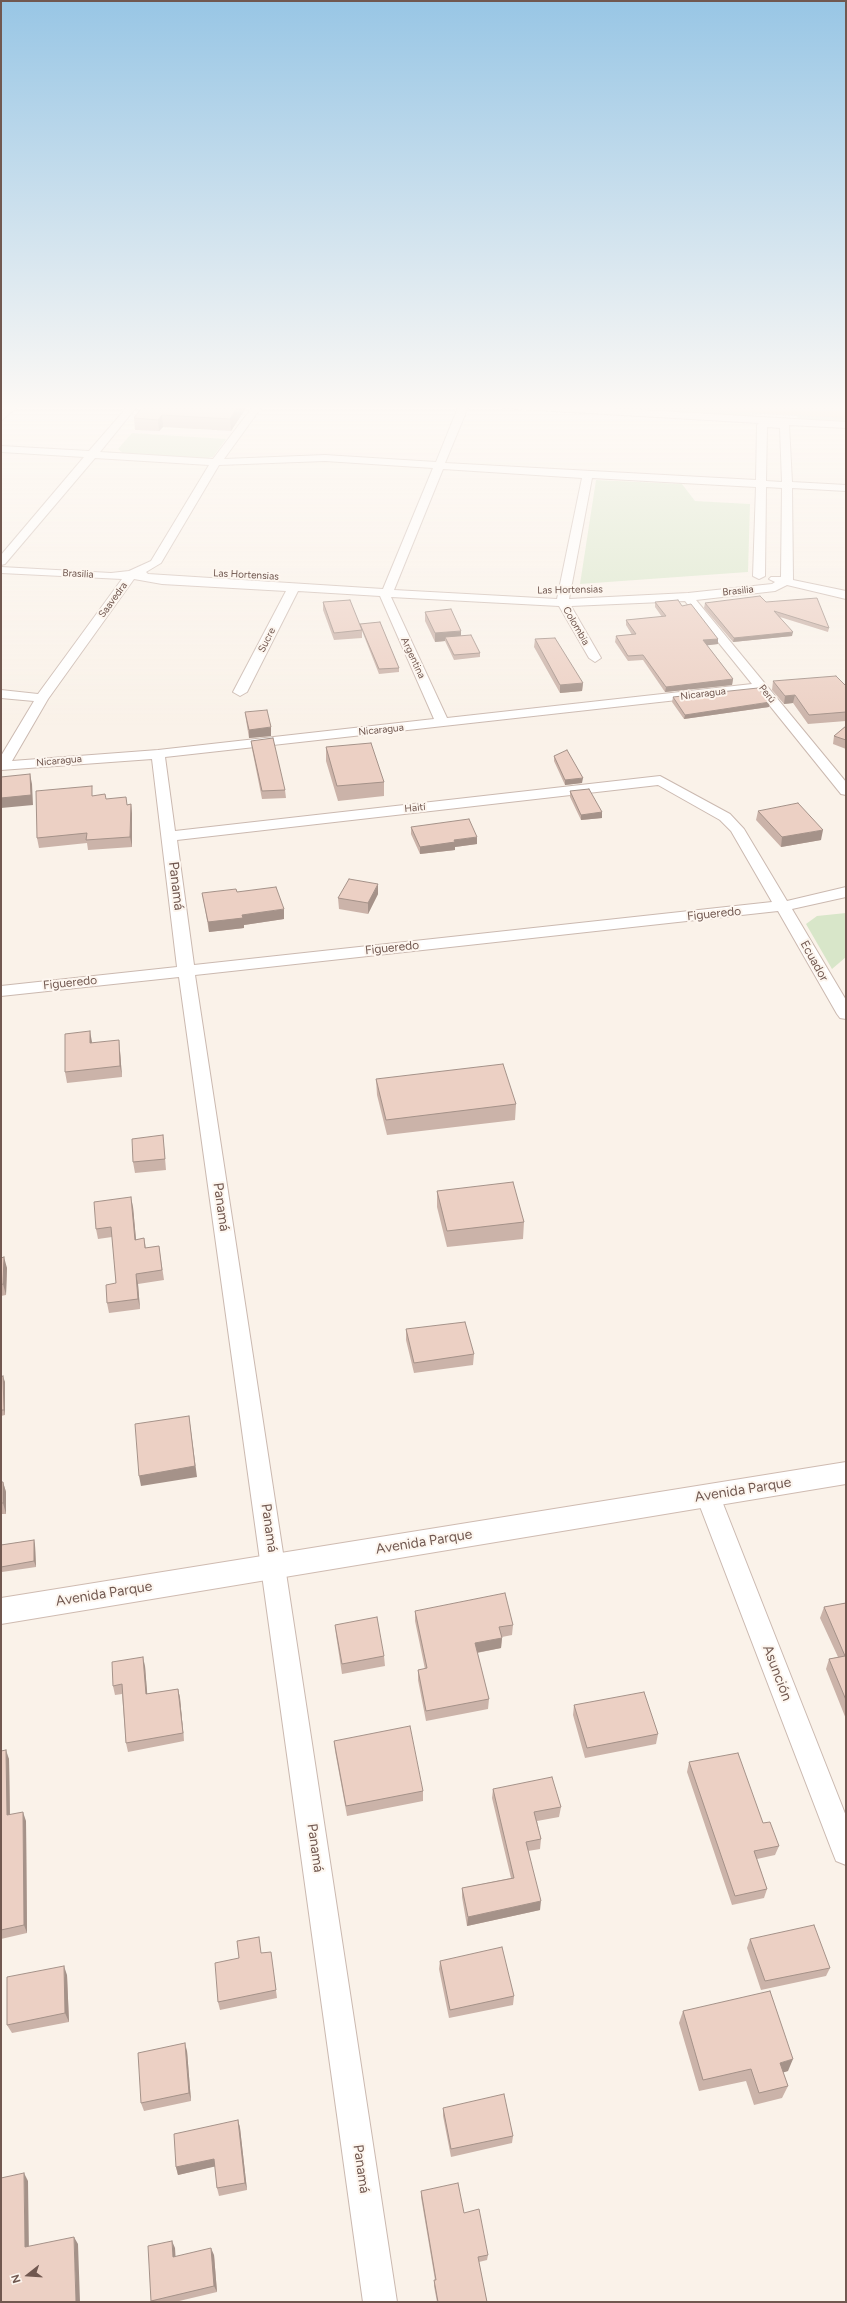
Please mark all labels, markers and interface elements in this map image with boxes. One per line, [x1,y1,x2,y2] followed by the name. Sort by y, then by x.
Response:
[62,567,94,581] street label: Brasilia
[213,567,279,583] street label: Las Hortensias
[96,580,130,620] street label: Saavedra
[537,583,603,597] street label: Las Hortensias
[722,583,754,599] street label: Brasilia
[560,604,592,648] street label: Colombia
[256,626,278,654] street label: Sucre
[398,636,428,680] street label: Argentina
[756,682,778,706] street label: Perú
[680,685,726,703] street label: Nicaragua
[358,722,404,738] street label: Nicaragua
[36,753,82,769] street label: Nicaragua
[404,801,426,815] street label: Haití
[165,861,187,911] street label: Panamá
[686,904,742,924] street label: Figueredo
[364,938,420,958] street label: Figueredo
[797,938,831,984] street label: Ecuador
[42,973,98,993] street label: Figueredo
[209,1182,233,1232] street label: Panamá
[694,1474,792,1506] street label: Avenida Parque
[257,1503,281,1553] street label: Panamá
[375,1526,473,1558] street label: Avenida Parque
[55,1578,153,1610] street label: Avenida Parque
[759,1643,795,1703] street label: Asunción
[303,1823,327,1873] street label: Panamá
[349,2144,373,2194] street label: Panamá
[8,2255,48,2295] north arrow
[9,2273,24,2285] text: N

